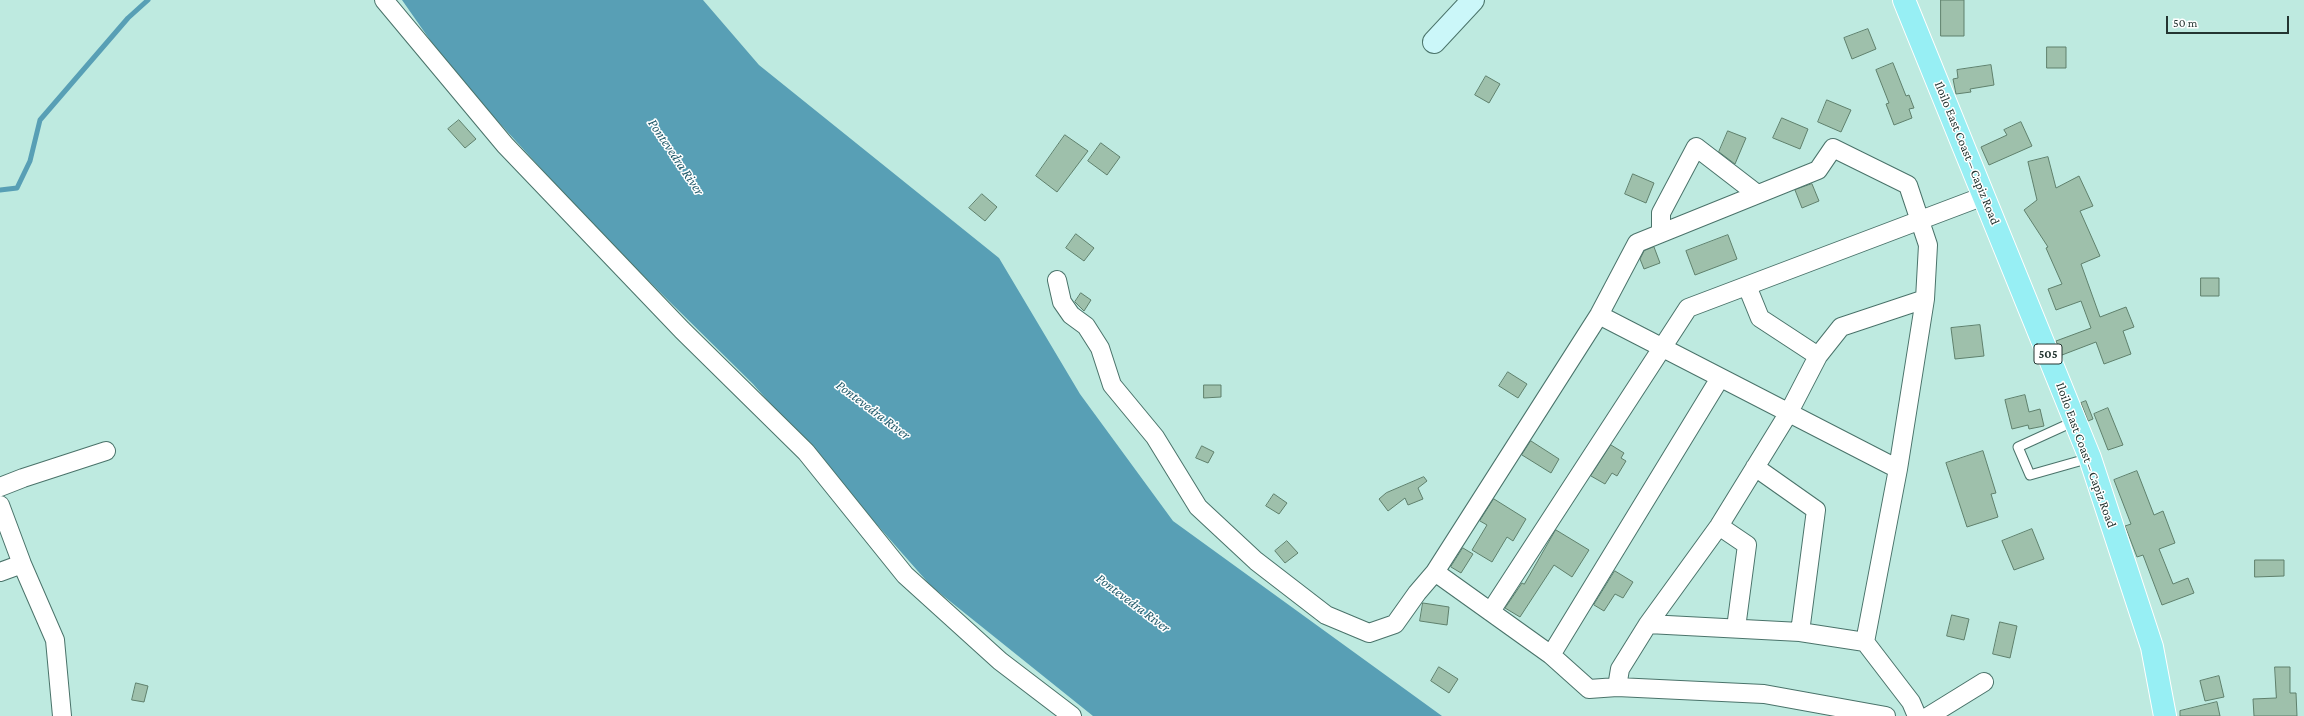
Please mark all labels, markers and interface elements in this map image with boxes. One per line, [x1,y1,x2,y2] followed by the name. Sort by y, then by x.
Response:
[2168,8,2291,34] scale bar
[2173,16,2197,30] text: 50 m
[1931,79,2003,227] street label: Iloilo East Coast – Capiz Road
[644,116,708,198] water label: Pontevedra River
[2034,344,2062,364] road number: 505
[833,377,913,443] water label: Pontevedra River
[2052,380,2120,530] street label: Iloilo East Coast – Capiz Road
[1093,570,1173,636] water label: Pontevedra River

